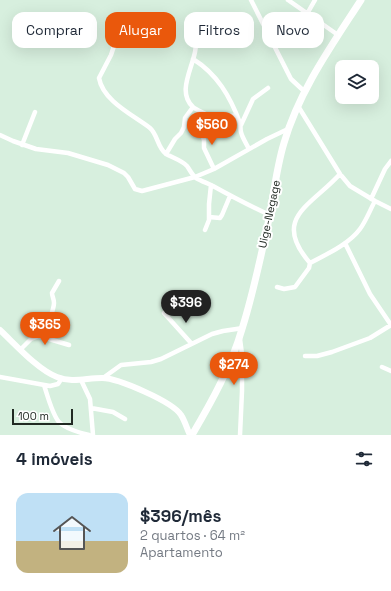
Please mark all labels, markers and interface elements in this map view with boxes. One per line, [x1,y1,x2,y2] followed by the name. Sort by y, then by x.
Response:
[12,12,97,48] chip: Comprar
[105,12,176,48] chip: Alugar
[184,12,254,48] chip: Filtros
[262,12,324,48] chip: Novo
[335,60,379,104] map controls
[335,60,379,104] button: layers
[188,112,236,146] pin: $560
[196,116,228,133] text: $560
[255,179,283,249] street label: Uige-Negage
[162,290,210,324] pin: $396
[170,294,202,311] text: $396
[21,312,69,346] pin: $365
[29,316,61,333] text: $365
[210,352,258,386] pin: $274
[219,356,249,373] text: $274
[12,407,73,426] scale bar
[18,409,49,423] text: 100 m
[16,448,93,470] text: 4 imóveis
[353,448,375,470] icon: filters
[140,505,221,527] text: $396/mês
[48,509,96,557] icon: home
[140,527,245,544] text: 2 quartos · 64 m²
[140,544,223,561] text: Apartamento

